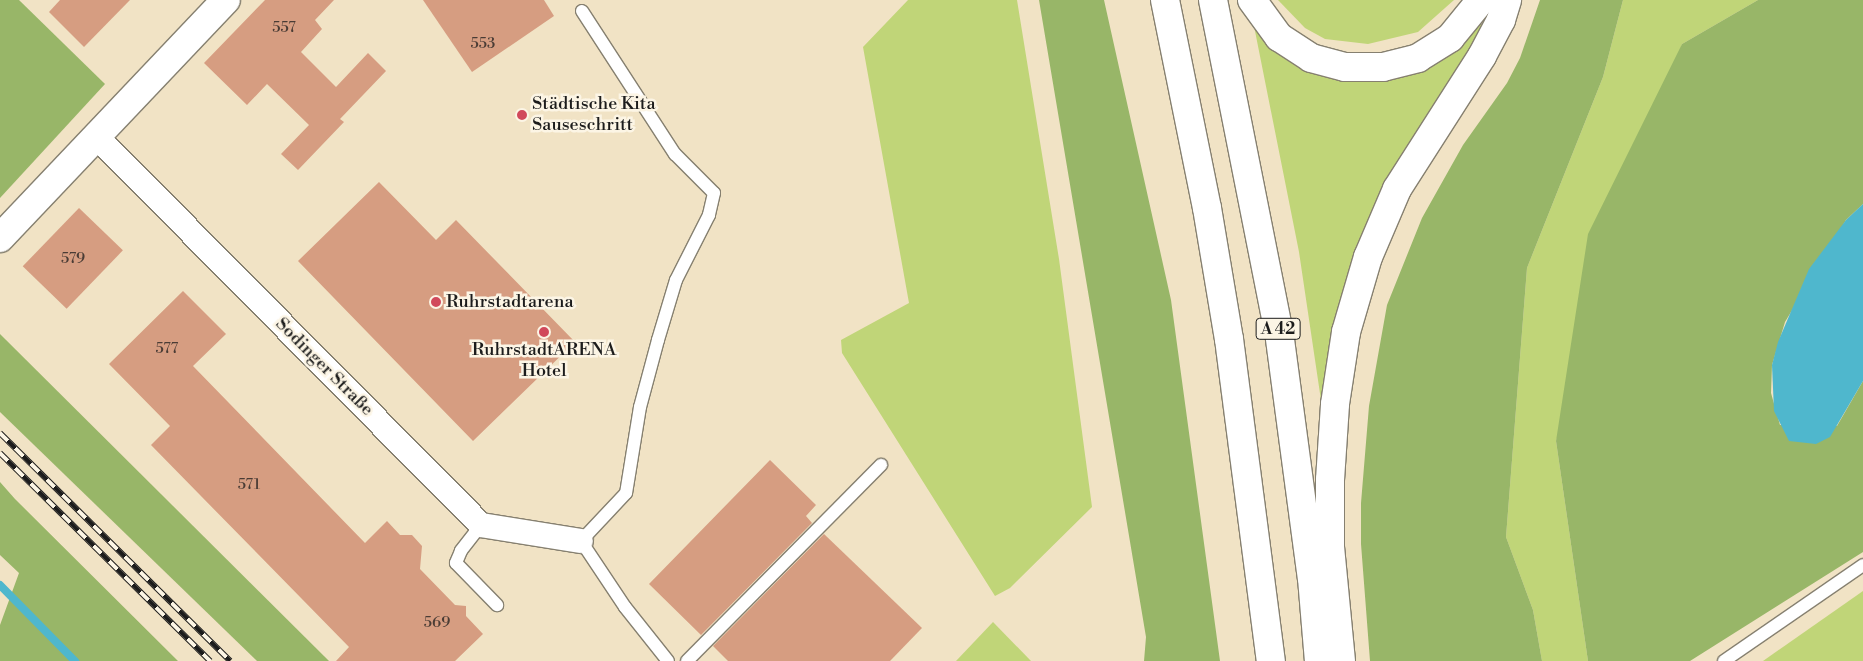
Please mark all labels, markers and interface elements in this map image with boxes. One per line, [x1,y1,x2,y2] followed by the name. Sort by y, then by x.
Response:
[272,19,296,37] house number: 557
[471,35,495,53] house number: 553
[532,94,656,136] place label: Städtische Kita Sauseschritt
[516,109,528,121] marker: Städtische Kita Sauseschritt
[61,250,85,268] house number: 579
[446,291,574,313] place label: Ruhrstadtarena
[430,296,442,308] marker: Ruhrstadtarena
[270,313,378,421] street label: Sodinger Straße
[1256,316,1300,342] road number: A 42
[538,326,550,338] marker: RuhrstadtARENA Hotel
[156,340,178,358] house number: 577
[472,340,616,382] place label: RuhrstadtARENA Hotel
[238,476,260,494] house number: 571
[424,614,450,632] house number: 569

